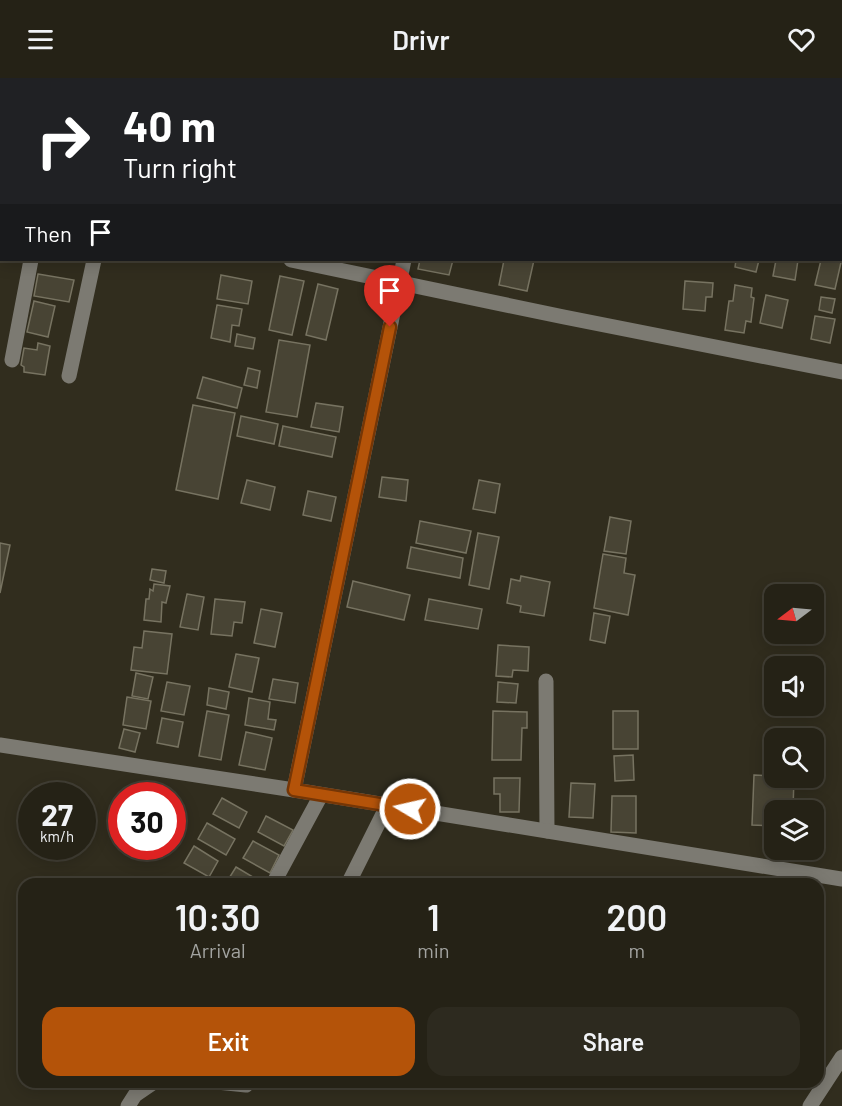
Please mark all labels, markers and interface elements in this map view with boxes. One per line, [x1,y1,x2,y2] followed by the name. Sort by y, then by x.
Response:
[24,23,57,56] icon: menu
[392,23,450,55] text: Drivr
[785,23,818,56] icon: heart
[123,100,216,150] text: 40 m
[24,102,102,180] icon: right
[123,151,237,183] text: Turn right
[84,216,117,249] icon: arrive
[24,220,72,246] text: Then
[364,265,415,327] pin
[373,274,406,307] icon: arrive
[764,584,824,644] north arrow
[764,584,824,860] map controls
[764,656,824,716] button: sound
[764,728,824,788] button: search
[378,777,442,841] position arrow
[108,782,186,860] speed limit sign: 30
[41,796,73,832] text: 27
[764,800,824,860] button: layers
[40,827,74,845] text: km/h
[175,895,260,938] text: 10:30
[427,895,440,938] text: 1
[606,895,667,938] text: 200
[190,938,246,962] text: Arrival
[417,938,450,962] text: min
[629,938,645,962] text: m
[42,1007,415,1076] button: Exit
[427,1007,800,1076] button: Share

